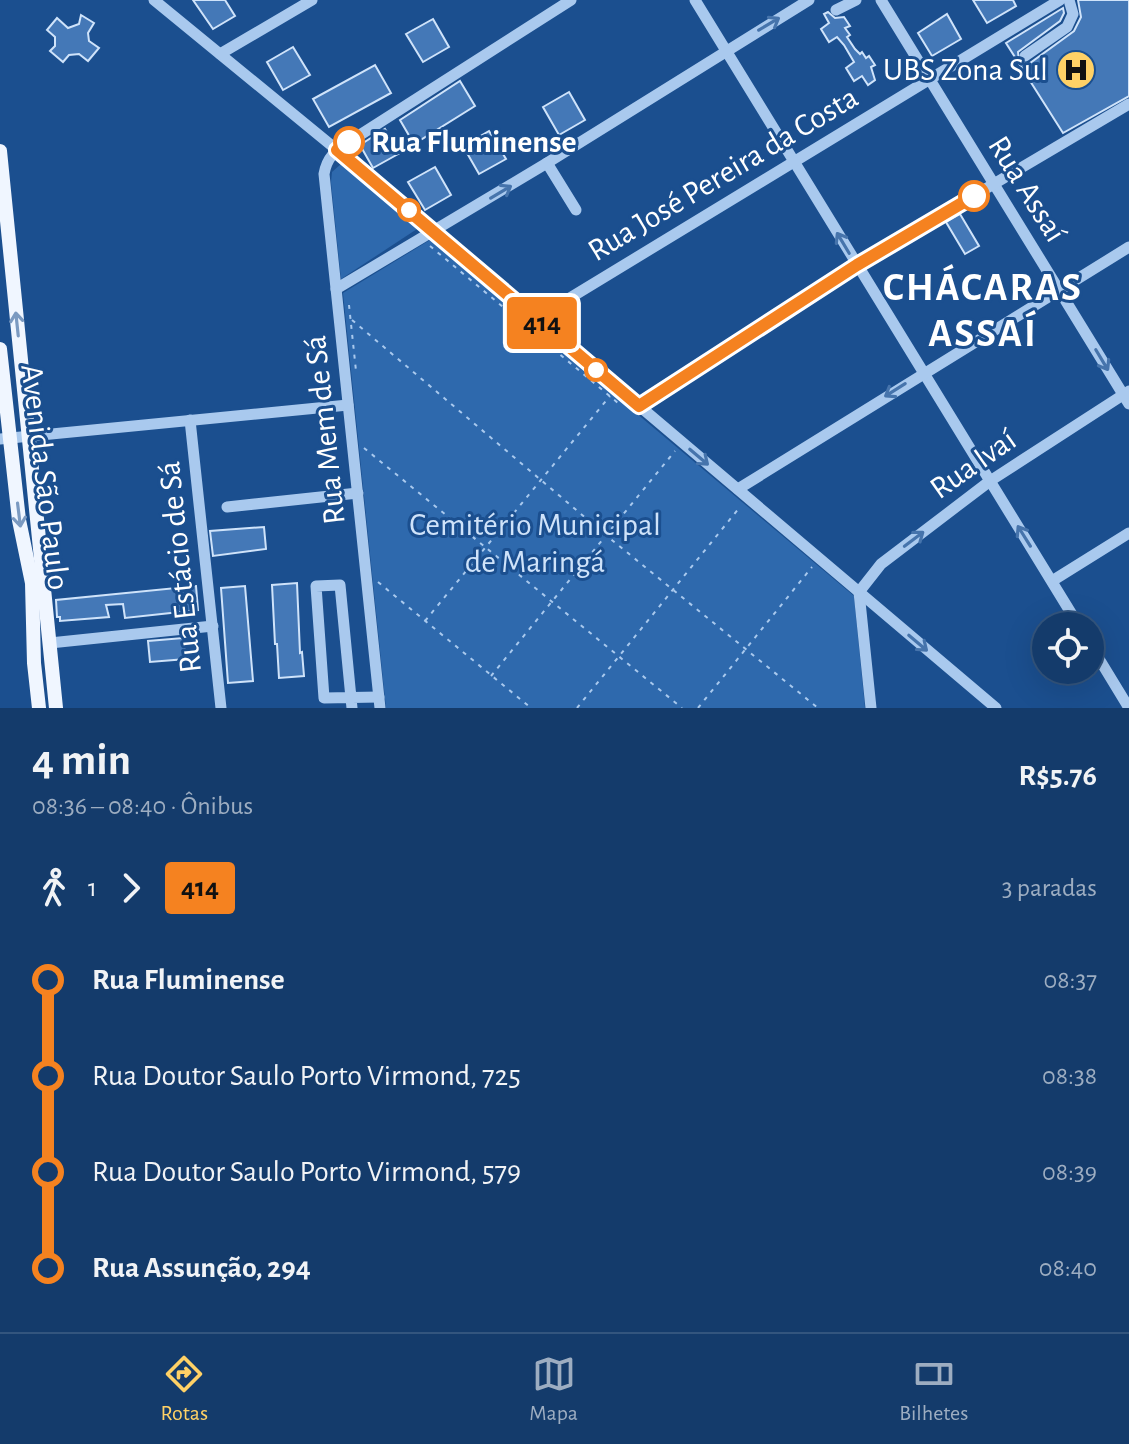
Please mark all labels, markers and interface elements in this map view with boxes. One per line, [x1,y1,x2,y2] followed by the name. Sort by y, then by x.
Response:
[757,16,780,32] one-way arrow
[1055,49,1097,91] hospital icon: UBS Zona Sul
[883,54,1048,86] place label: UBS Zona Sul
[583,81,863,267] street label: Rua José Pereira da Costa
[371,126,577,158] place label: Rua Fluminense
[334,127,364,157] marker: Rua Fluminense
[982,130,1072,248] street label: Rua Assaí
[959,181,989,211] unlabelled marker
[489,183,512,199] one-way arrow
[398,199,420,221] unlabelled marker
[835,232,851,255] one-way arrow
[883,264,1083,354] district label: CHÁCARAS ASSAÍ
[496,297,588,349] line badge: 414
[523,309,561,337] text: 414
[9,311,24,338] one-way arrow
[299,334,351,526] street label: Rua Mem de Sá
[1095,348,1111,371] one-way arrow
[585,359,607,381] unlabelled marker
[15,362,75,592] street label: Avenida São Paulo
[884,383,907,399] one-way arrow
[924,423,1022,505] street label: Rua Ivaí
[688,448,709,466] one-way arrow
[153,460,207,674] street label: Rua Estácio de Sá
[12,502,27,527] one-way arrow
[409,509,661,578] park label: Cemitério Municipal de Maringá
[1015,525,1032,547] one-way arrow
[903,530,924,547] one-way arrow
[1032,612,1104,684] map controls
[1032,612,1104,684] button: locate
[908,634,928,652] one-way arrow
[32,739,131,783] text: 4 min
[1019,761,1097,791] text: R$5.76
[32,793,253,819] text: 08:36 – 08:40 · Ônibus
[32,866,76,910] icon: walk
[109,866,153,910] icon: forward
[181,874,219,902] text: 414
[88,875,97,901] text: 1
[1002,875,1097,901] text: 3 paradas
[92,965,285,995] text: Rua Fluminense
[1043,967,1097,993] text: 08:37
[92,1061,521,1091] text: Rua Doutor Saulo Porto Virmond, 725
[1042,1063,1097,1089] text: 08:38
[92,1157,521,1187] text: Rua Doutor Saulo Porto Virmond, 579
[1042,1159,1097,1185] text: 08:39
[92,1253,311,1283] text: Rua Assunção, 294
[1039,1255,1097,1281] text: 08:40
[161,1352,208,1426] tab: Rotas
[529,1352,578,1426] tab: Mapa
[899,1352,968,1426] tab: Bilhetes

